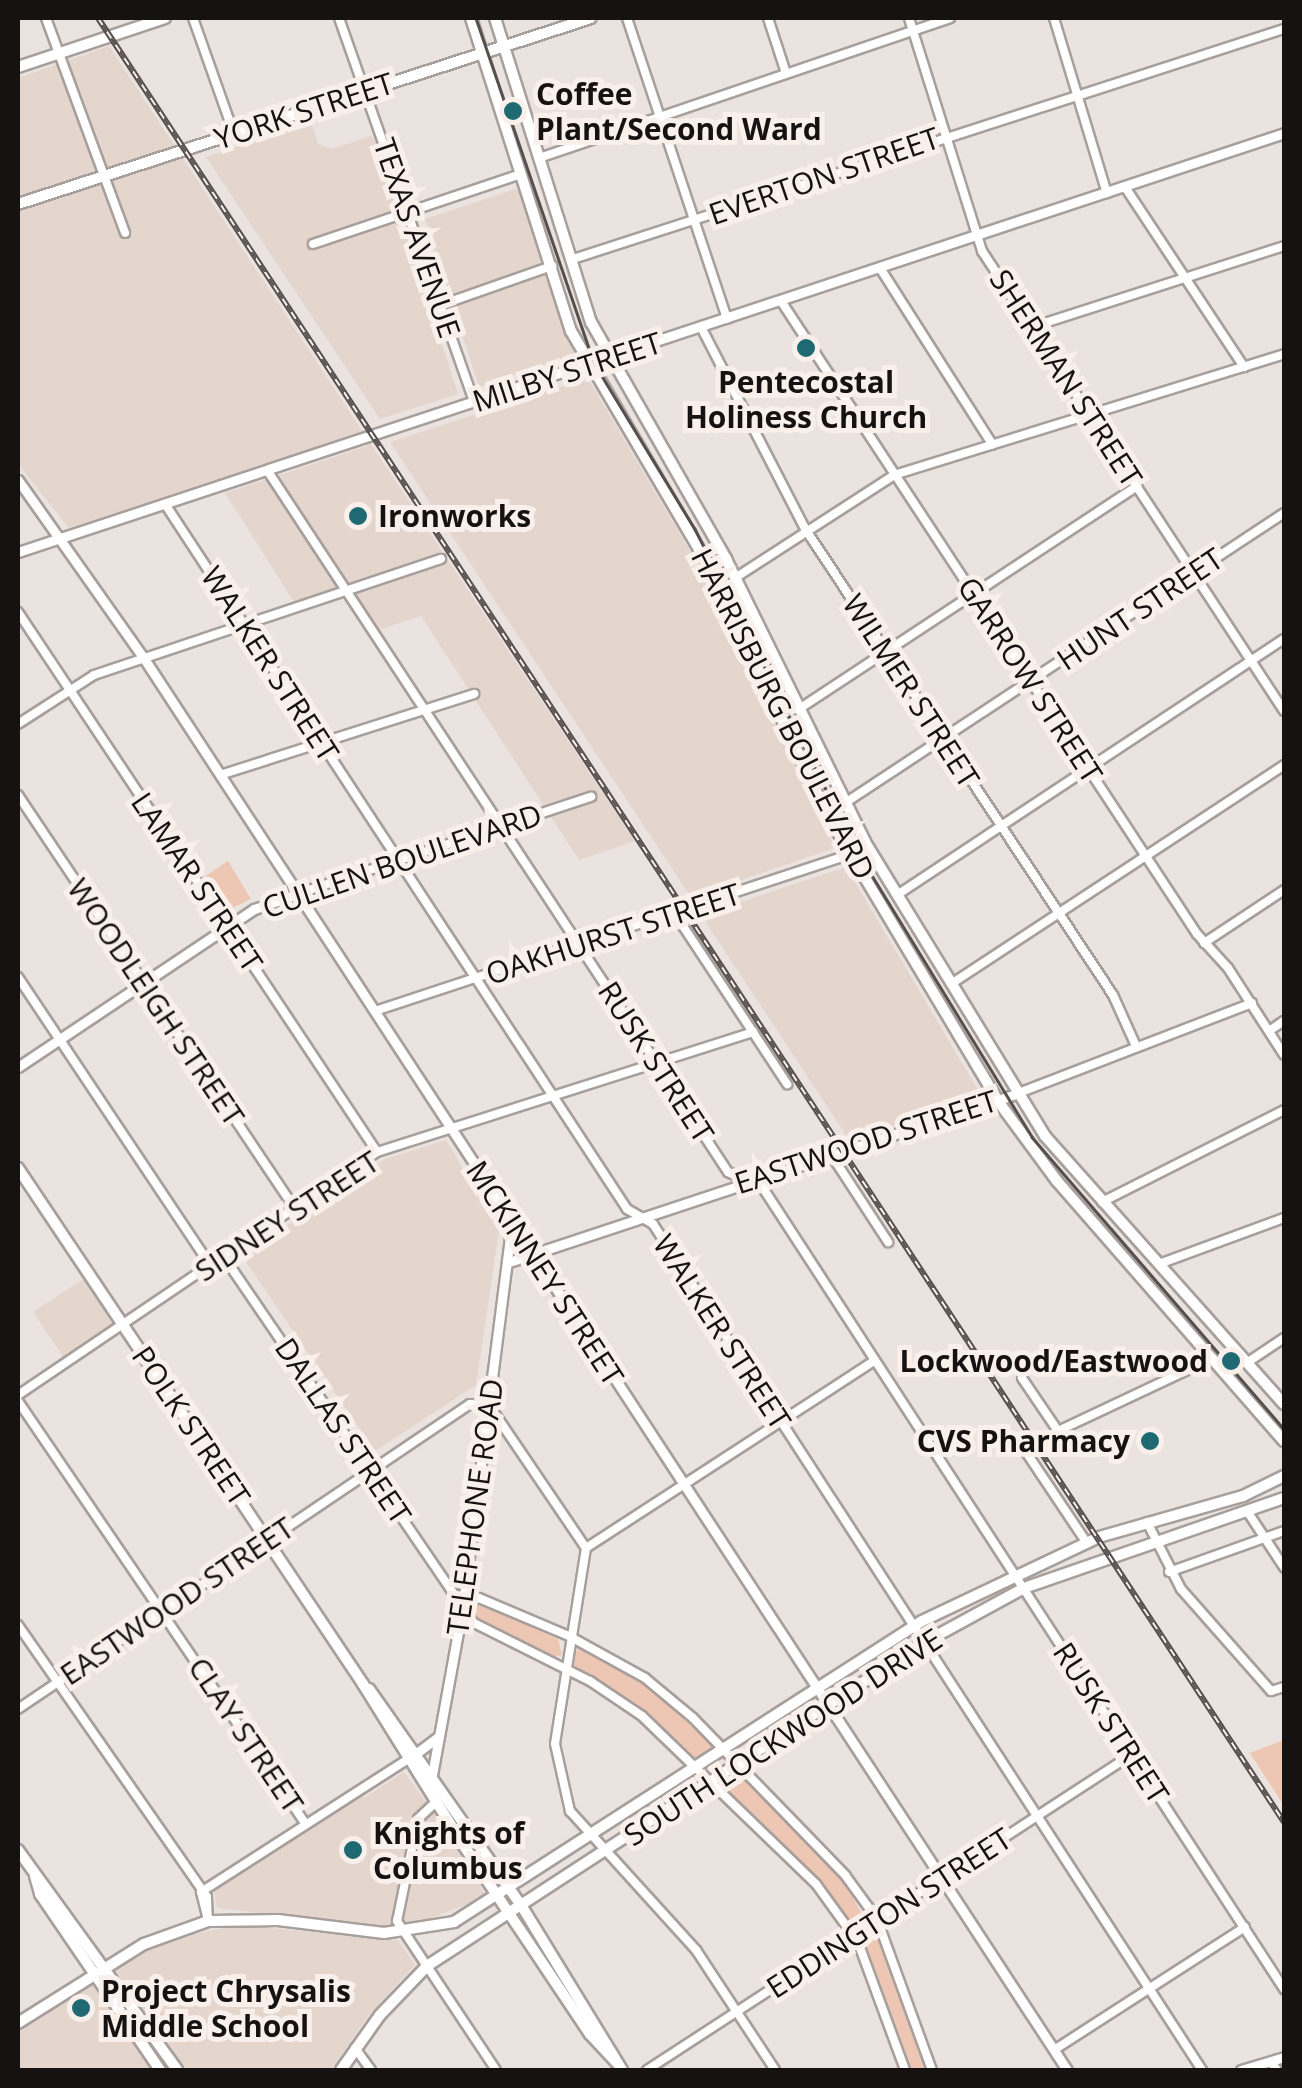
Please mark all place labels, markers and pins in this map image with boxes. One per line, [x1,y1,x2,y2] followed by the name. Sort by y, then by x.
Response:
[536,76,822,146] place label: Coffee Plant/Second Ward
[500,98,526,124] marker: Coffee Plant/Second Ward
[795,337,817,359] marker: Pentecostal Holiness Church
[685,364,927,434] place label: Pentecostal Holiness Church
[378,498,531,534] place label: Ironworks
[347,505,369,527] marker: Ironworks
[900,1343,1208,1379] place label: Lockwood/Eastwood
[1218,1348,1244,1374] marker: Lockwood/Eastwood
[917,1423,1130,1459] place label: CVS Pharmacy
[1139,1430,1161,1452] marker: CVS Pharmacy
[373,1815,524,1886] place label: Knights of Columbus
[342,1839,364,1861] marker: Knights of Columbus
[101,1973,351,2044] place label: Project Chrysalis Middle School
[70,1997,92,2019] marker: Project Chrysalis Middle School

